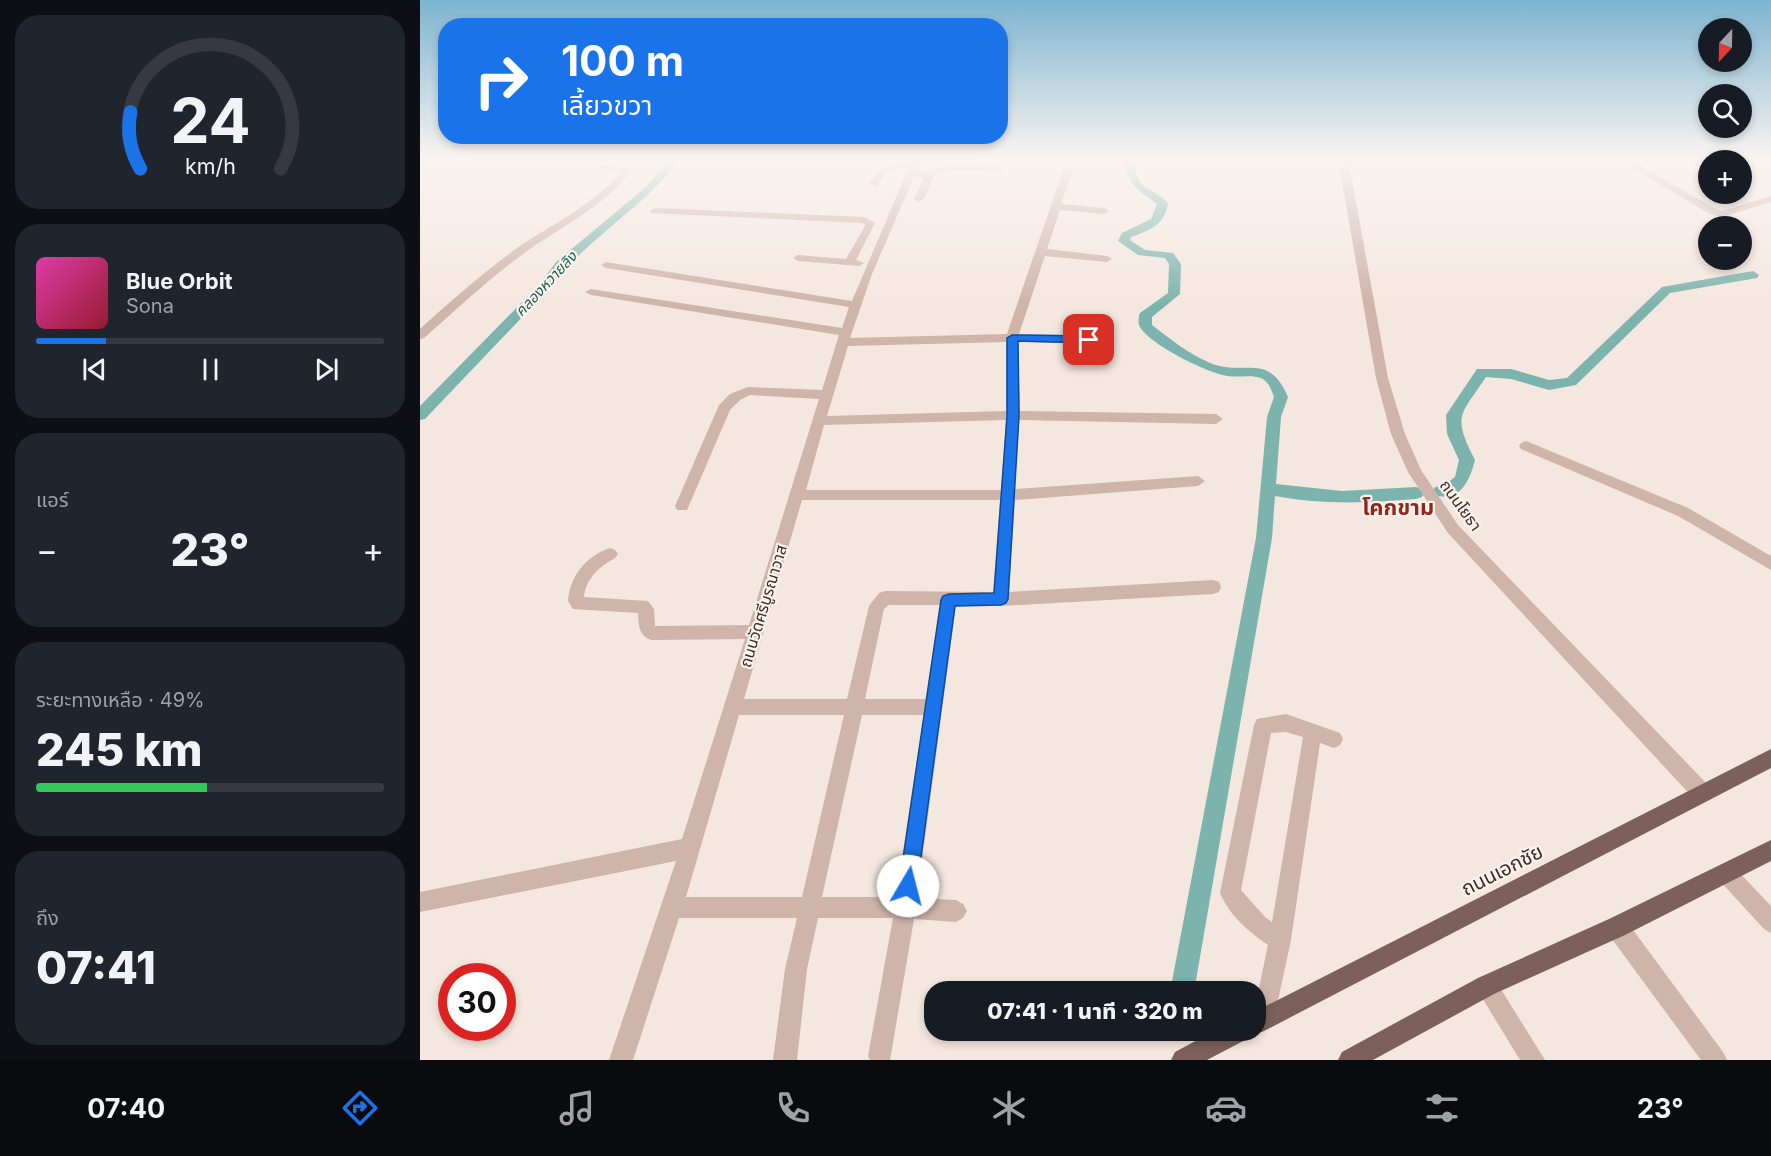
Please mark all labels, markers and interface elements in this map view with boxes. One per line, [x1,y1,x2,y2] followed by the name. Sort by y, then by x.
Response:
[1698,18,1752,72] north arrow
[1698,18,1752,270] map controls
[561,35,684,86] text: 100 m
[462,42,540,120] icon: right
[170,83,250,158] text: 24
[1698,84,1752,138] button: search
[561,89,652,122] text: เลี้ยวขวา
[1698,150,1752,204] button: +
[185,153,235,179] text: km/h
[1698,216,1752,270] button: −
[511,246,581,320] water label: คลองหวายลิง
[126,268,233,294] text: Blue Orbit
[126,294,174,318] text: Sona
[1063,314,1114,365] pin
[1072,323,1105,356] icon: arrive
[78,353,111,386] icon: previous
[194,353,227,386] icon: pause
[310,353,343,386] icon: next
[1436,475,1486,535] street label: ถนนโยธา
[36,488,68,512] text: แอร์
[1362,494,1434,520] district label: โคกขาม
[171,522,249,577] text: 23°
[36,530,58,570] text: −
[362,530,384,570] text: +
[735,542,791,670] street label: ถนนวัดศรีบูรณาวาส
[36,688,205,712] text: ระยะทางเหลือ · 49%
[36,722,203,777] text: 245 km
[1457,839,1547,901] street label: ถนนเอกชัย
[876,854,940,918] position arrow
[36,906,59,930] text: ถึง
[36,940,156,995] text: 07:41
[438,963,516,1041] speed limit sign: 30
[987,998,1203,1024] text: 07:41 · 1 นาที · 320 m
[339,1087,381,1129] icon: directions
[556,1087,598,1129] icon: music
[772,1087,814,1129] icon: phone
[988,1087,1030,1129] icon: climate
[1205,1087,1247,1129] icon: car
[1421,1087,1463,1129] icon: filters
[87,1092,165,1125] text: 07:40
[1637,1092,1684,1125] text: 23°

